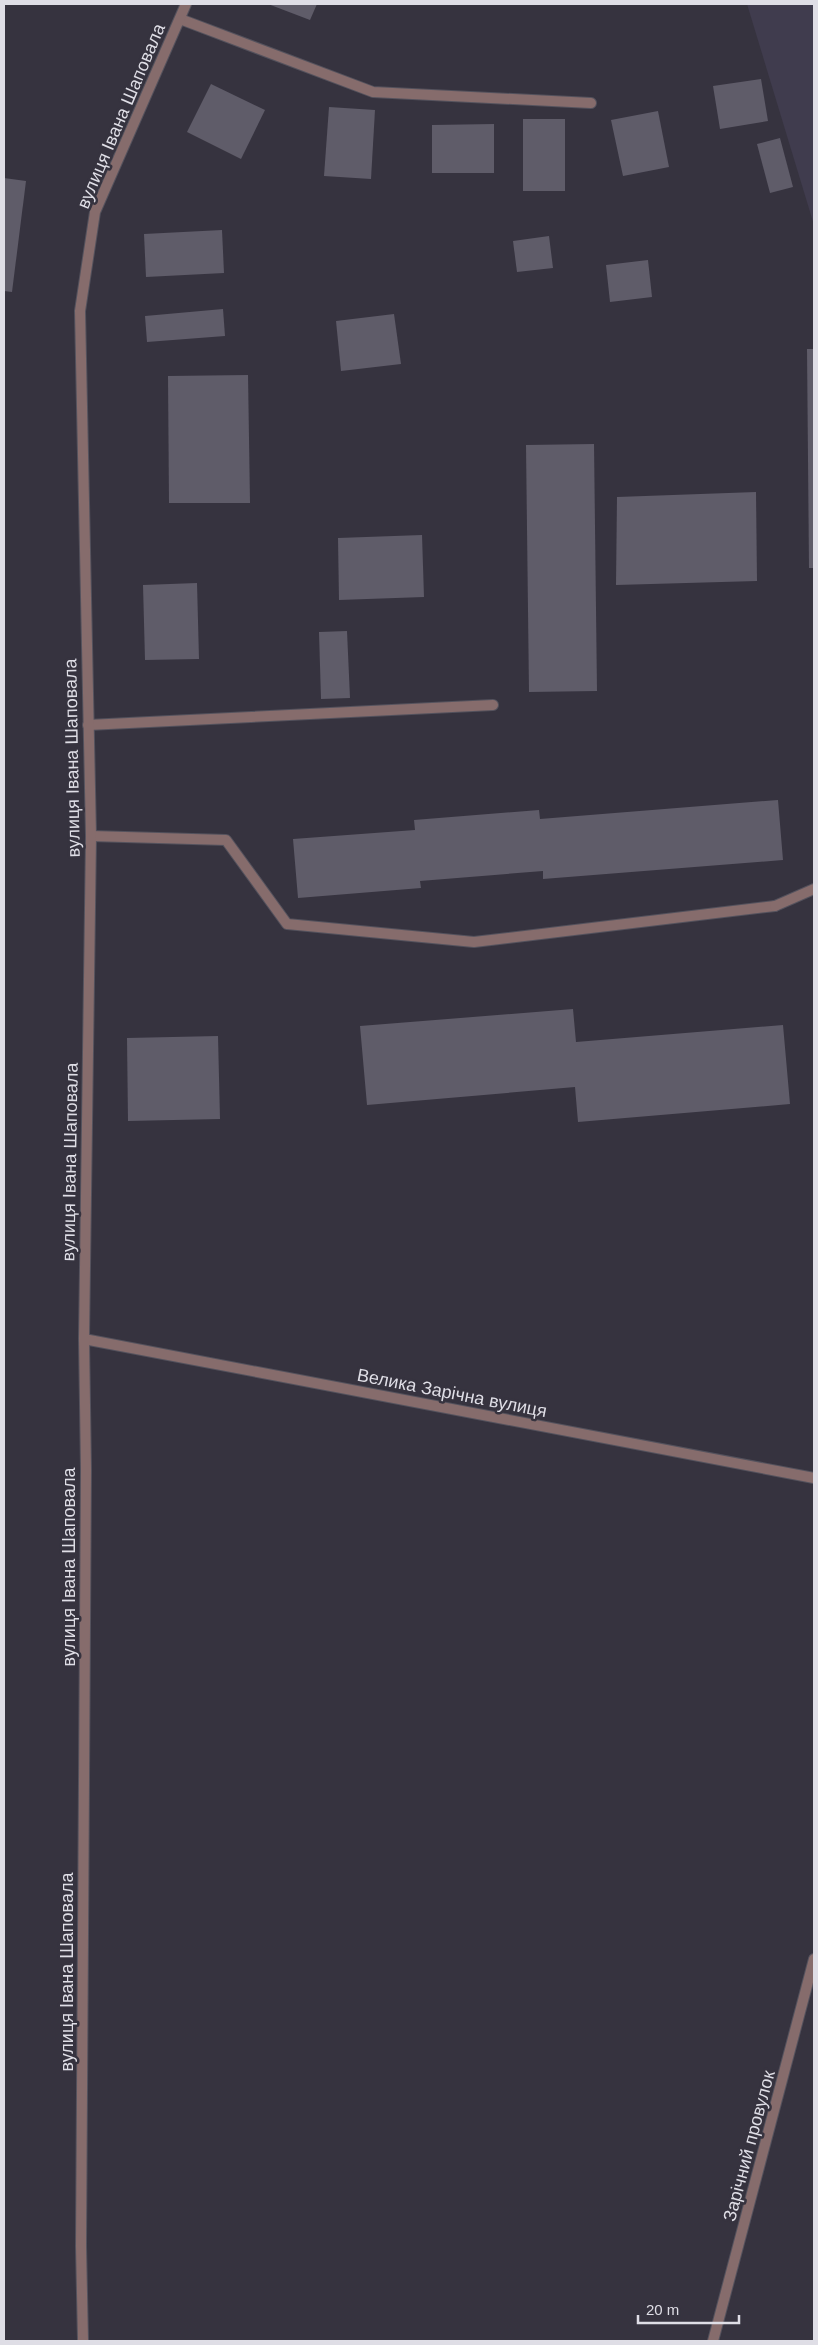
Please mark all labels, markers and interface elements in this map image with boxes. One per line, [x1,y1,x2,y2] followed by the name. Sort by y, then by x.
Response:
[73,20,169,211] street label: вулиця Івана Шаповала
[60,657,84,858] street label: вулиця Івана Шаповала
[58,1061,82,1262] street label: вулиця Івана Шаповала
[355,1365,549,1421] street label: Велика Зарічна вулиця
[59,1467,79,1666] street label: вулиця Івана Шаповала
[57,1872,77,2071] street label: вулиця Івана Шаповала
[719,2068,779,2224] street label: Зарічний провулок
[638,2292,739,2324] scale bar
[646,2301,679,2318] text: 20 m

